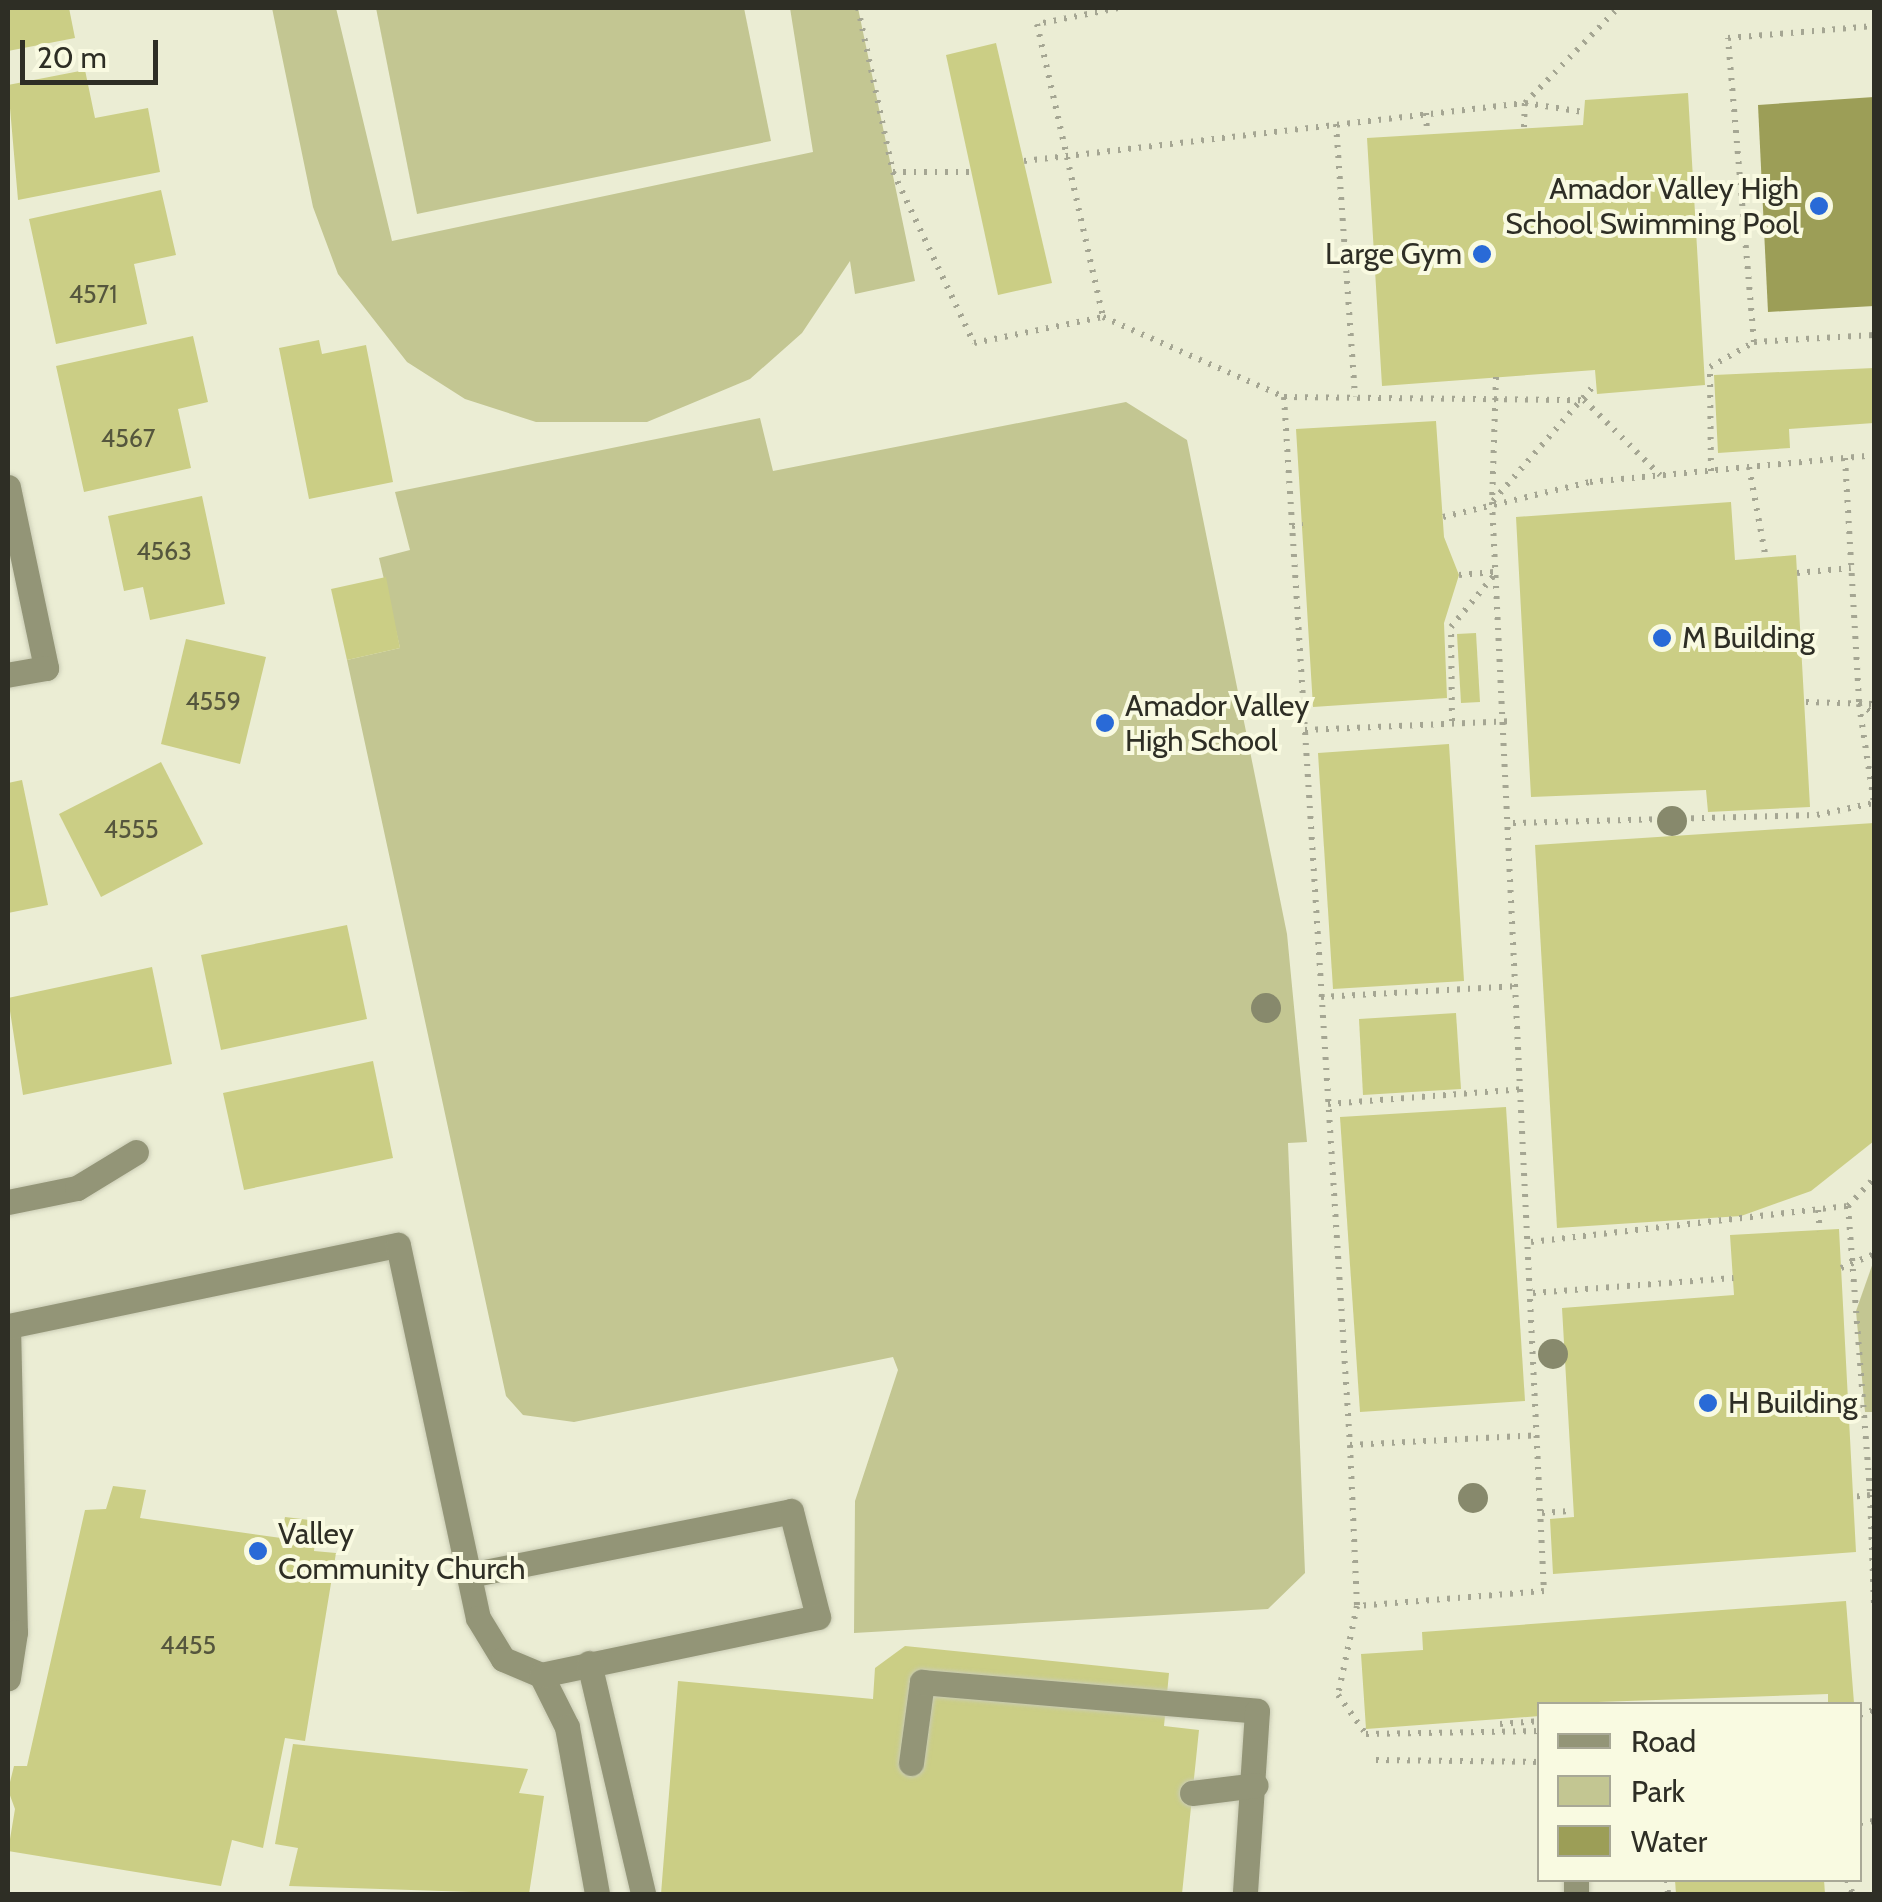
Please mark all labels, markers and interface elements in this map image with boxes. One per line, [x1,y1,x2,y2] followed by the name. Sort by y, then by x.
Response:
[25,20,162,82] scale bar
[37,39,107,76] text: 20 m
[1505,171,1799,242] place label: Amador Valley High School Swimming Pool
[1808,195,1830,217] marker: Amador Valley High School Swimming Pool
[1325,236,1462,272] place label: Large Gym
[1471,243,1493,265] marker: Large Gym
[69,279,117,309] house number: 4571
[101,423,155,453] house number: 4567
[136,536,192,566] house number: 4563
[1682,620,1815,656] place label: M Building
[1651,627,1673,649] marker: M Building
[185,686,241,716] house number: 4559
[1125,688,1309,758] place label: Amador Valley High School
[1094,712,1116,734] marker: Amador Valley High School
[103,814,159,844] house number: 4555
[1728,1385,1857,1421] place label: H Building
[1697,1392,1719,1414] marker: H Building
[278,1516,525,1586] place label: Valley Community Church
[247,1540,269,1562] marker: Valley Community Church
[160,1630,216,1660] house number: 4455
[1537,1702,1862,1882] legend
[1631,1723,1696,1760] text: Road
[1631,1773,1685,1810] text: Park
[1631,1823,1707,1860] text: Water

